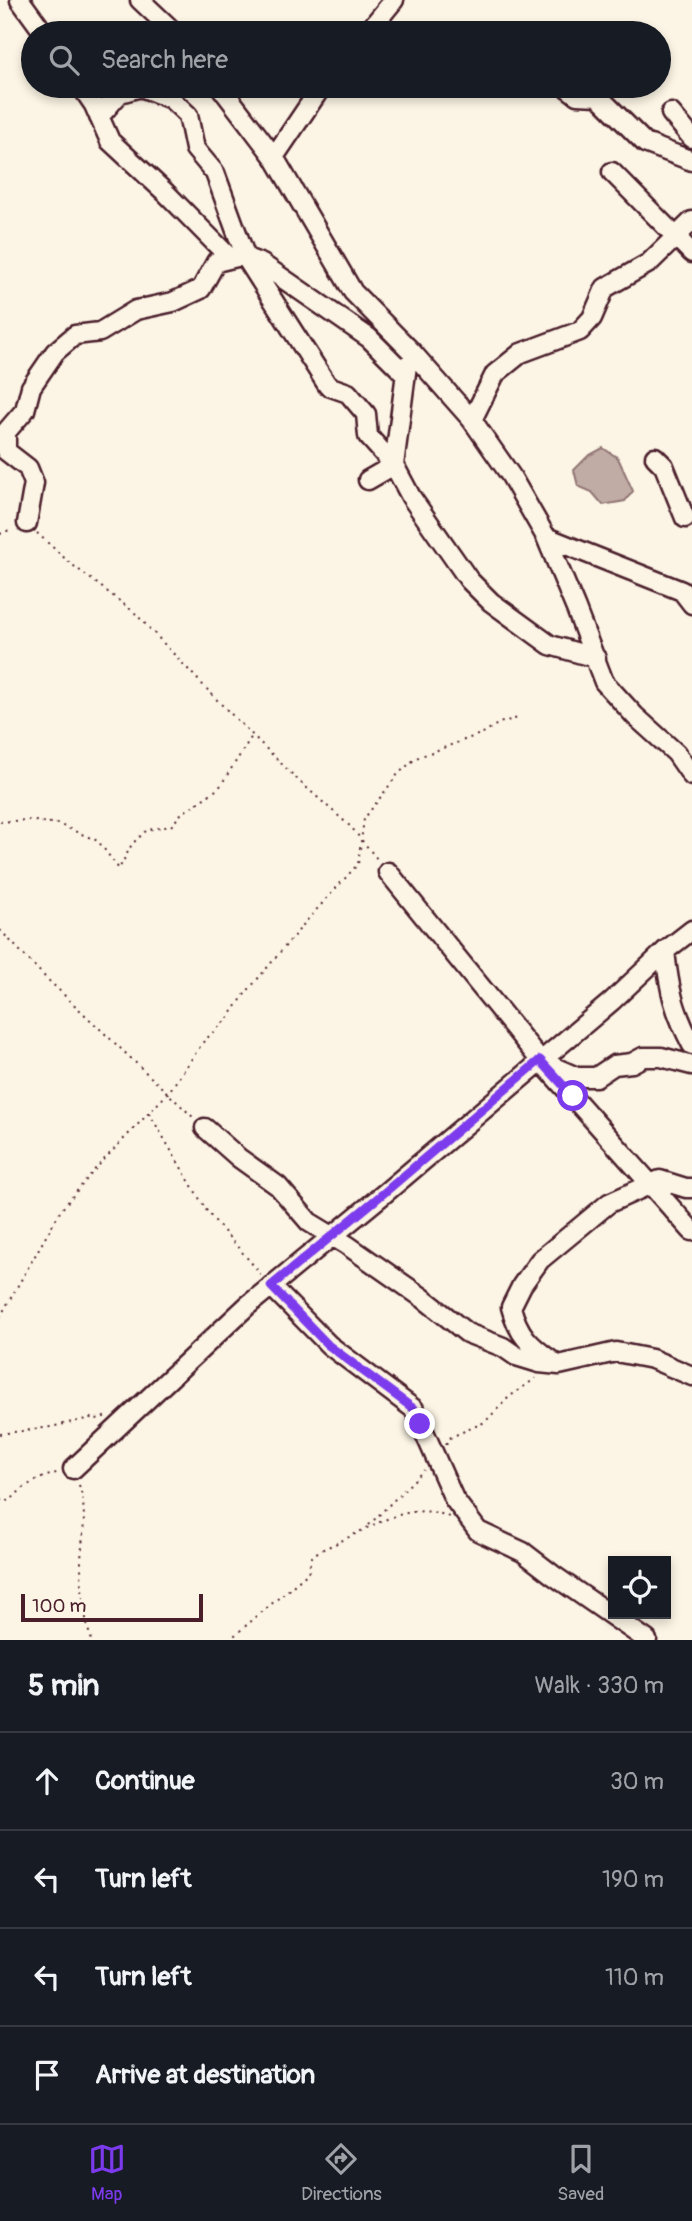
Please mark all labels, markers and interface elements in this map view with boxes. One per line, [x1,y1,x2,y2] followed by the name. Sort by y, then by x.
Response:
[21,21,671,98] search box
[45,41,83,79] icon: search
[101,44,228,76] text: Search here
[557,1080,588,1111] route start
[404,1408,435,1439] route end
[608,1556,671,1619] map controls
[608,1556,671,1619] button: locate
[21,1591,203,1623] scale bar
[32,1594,86,1618] text: 100 m
[28,1667,99,1704] text: 5 min
[534,1671,664,1700] text: Walk · 330 m
[28,1762,66,1800] icon: ahead
[95,1765,195,1797] text: Continue
[610,1767,664,1796] text: 30 m
[28,1860,66,1898] icon: left
[95,1863,191,1895] text: Turn left
[602,1865,664,1894] text: 190 m
[28,1958,66,1996] icon: left
[95,1961,191,1993] text: Turn left
[605,1963,664,1992] text: 110 m
[28,2056,66,2094] icon: arrive
[95,2059,315,2091] text: Arrive at destination
[88,2140,126,2206] tab: Map
[301,2140,382,2206] tab: Directions
[557,2140,604,2206] tab: Saved

